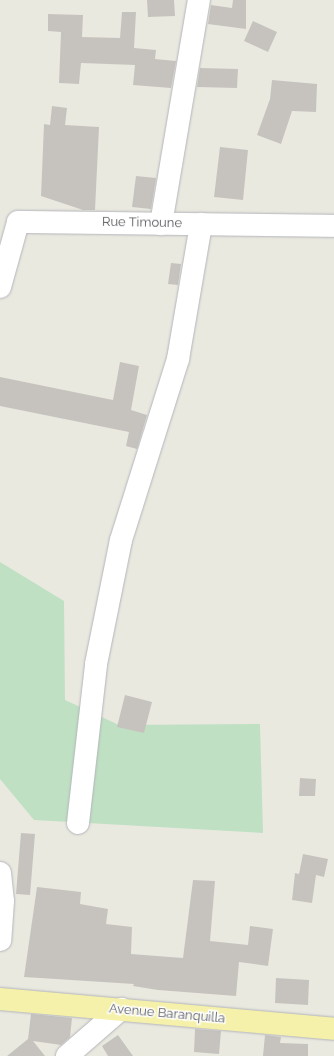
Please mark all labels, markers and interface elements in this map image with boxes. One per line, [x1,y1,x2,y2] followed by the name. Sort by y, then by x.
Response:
[102,214,182,232] street label: Rue Timoune
[108,1001,226,1027] street label: Avenue Baranquilla

